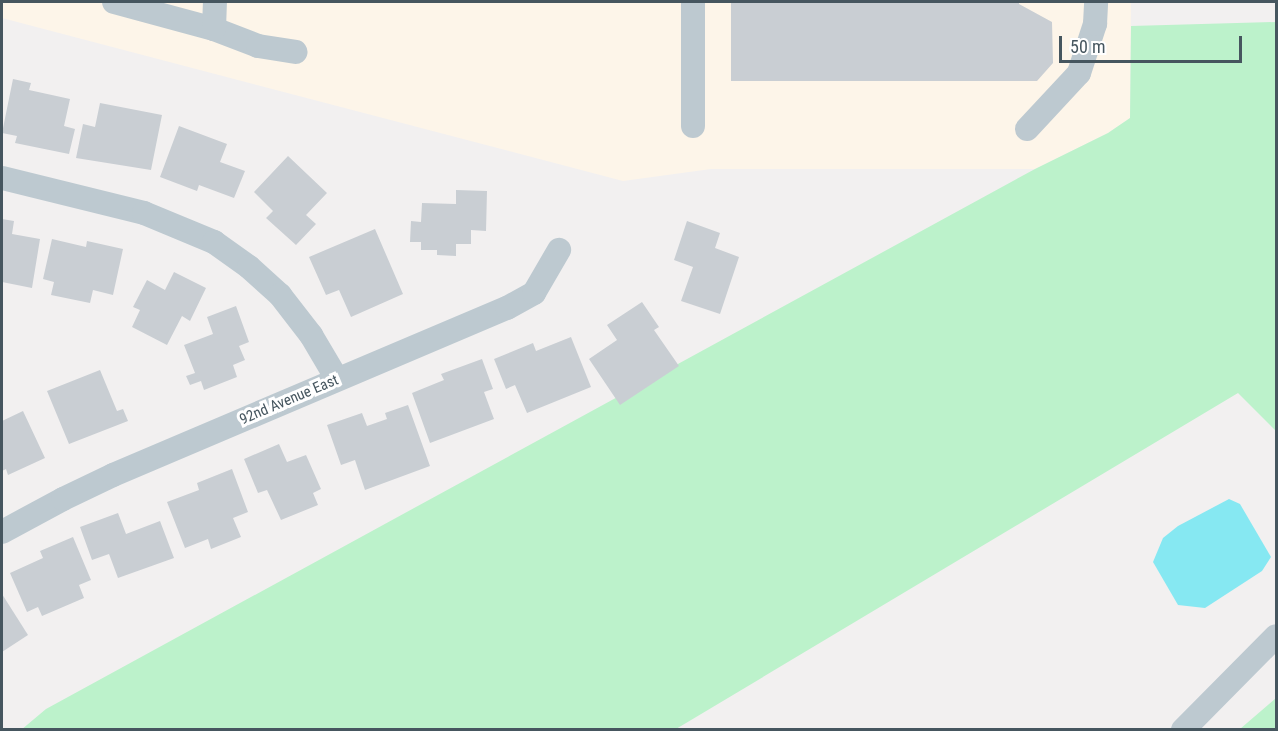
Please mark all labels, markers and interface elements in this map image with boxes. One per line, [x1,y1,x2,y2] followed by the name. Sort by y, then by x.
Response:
[1062,24,1245,62] scale bar
[1070,36,1105,57] text: 50 m
[237,371,341,429] street label: 92nd Avenue East

